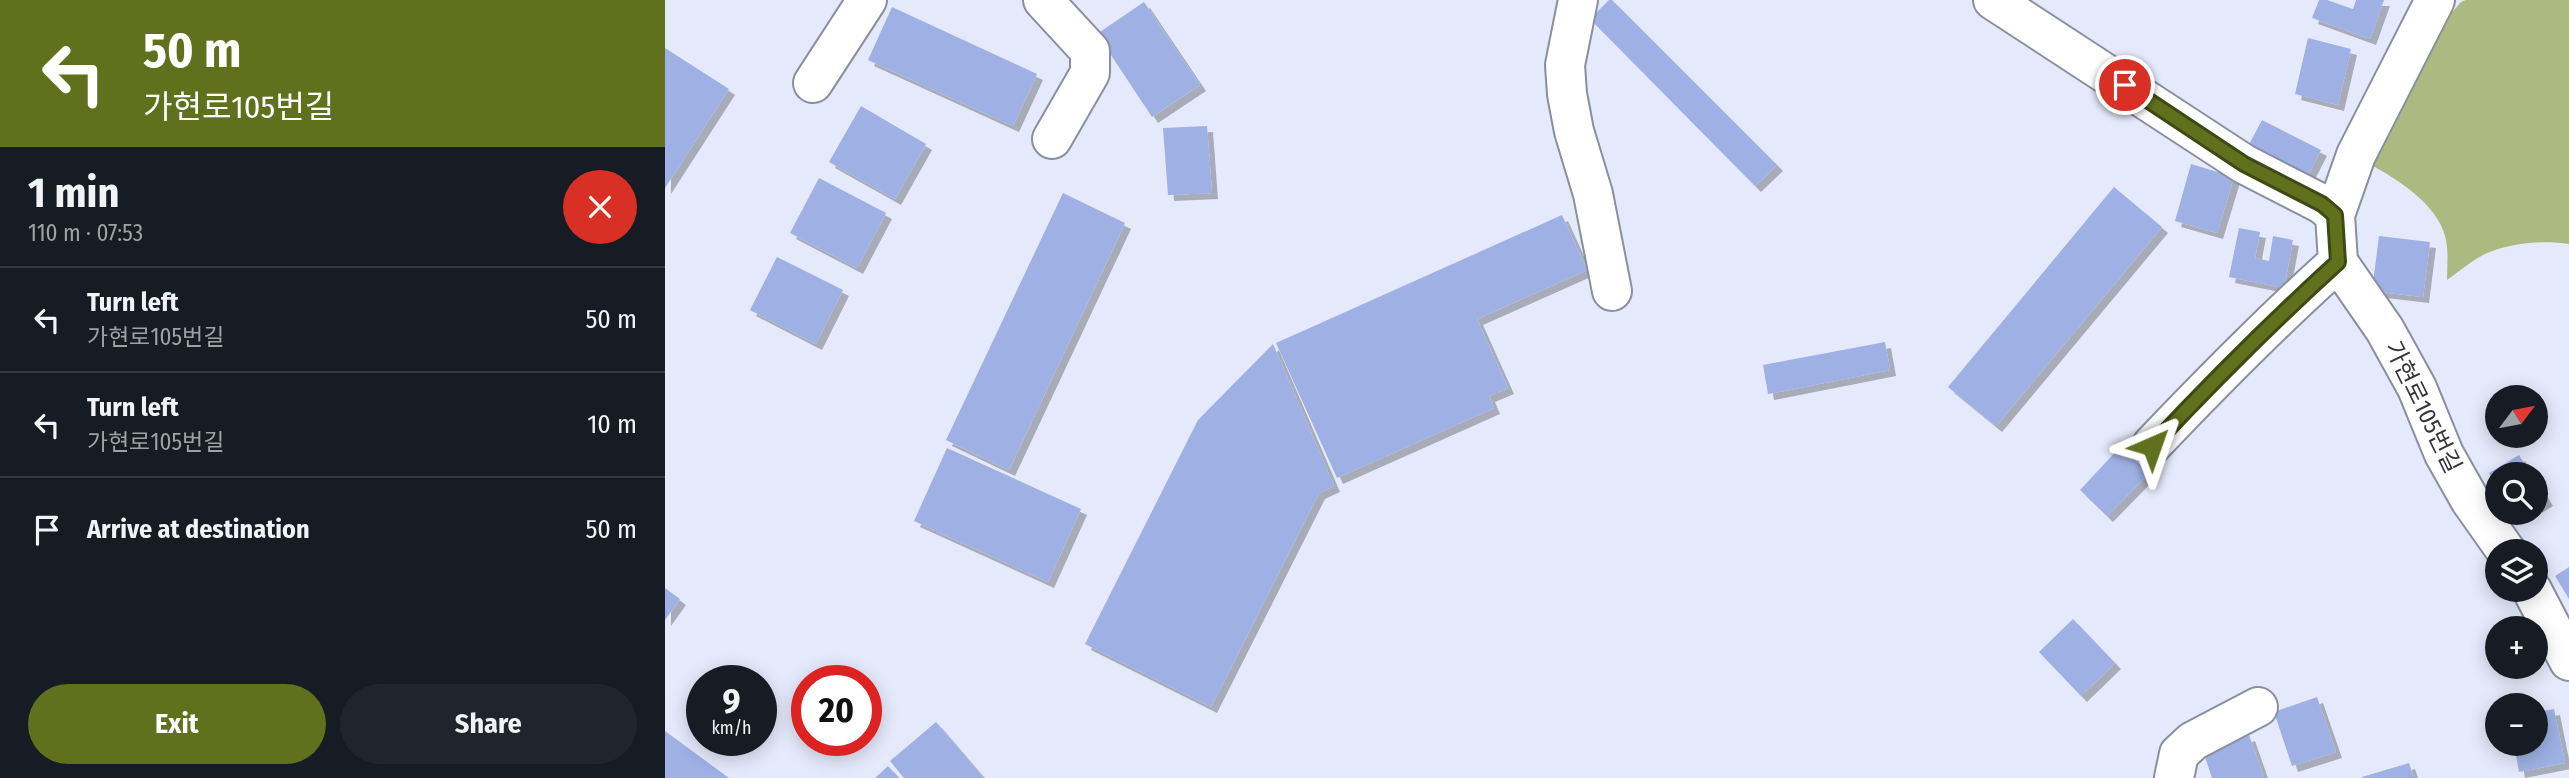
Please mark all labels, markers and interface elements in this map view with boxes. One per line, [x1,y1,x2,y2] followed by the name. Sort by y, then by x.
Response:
[143,21,241,80] text: 50 m
[28,28,119,119] icon: left
[2095,55,2155,115] pin
[2106,66,2144,104] icon: arrive
[143,88,334,126] text: 가현로105번길
[28,168,119,218] text: 1 min
[563,170,637,244] button: close
[28,219,143,247] text: 110 m · 07:53
[87,287,179,318] text: Turn left
[28,301,66,339] icon: left
[585,304,637,335] text: 50 m
[87,323,224,351] text: 가현로105번길
[2379,336,2467,478] street label: 가현로105번길
[2485,385,2548,448] north arrow
[2485,385,2548,756] map controls
[87,392,179,423] text: Turn left
[28,406,66,444] icon: left
[587,409,637,440] text: 10 m
[2115,409,2189,483] position arrow
[87,428,224,456] text: 가현로105번길
[2485,462,2548,525] button: search
[28,511,66,549] icon: arrive
[87,514,310,545] text: Arrive at destination
[585,514,637,545] text: 50 m
[2485,539,2548,602] button: layers
[2485,616,2548,679] button: +
[791,665,882,756] speed limit sign: 20
[722,680,741,722] text: 9
[28,684,326,764] button: Exit
[340,684,637,764] button: Share
[2485,693,2548,756] button: −
[711,717,752,739] text: km/h

